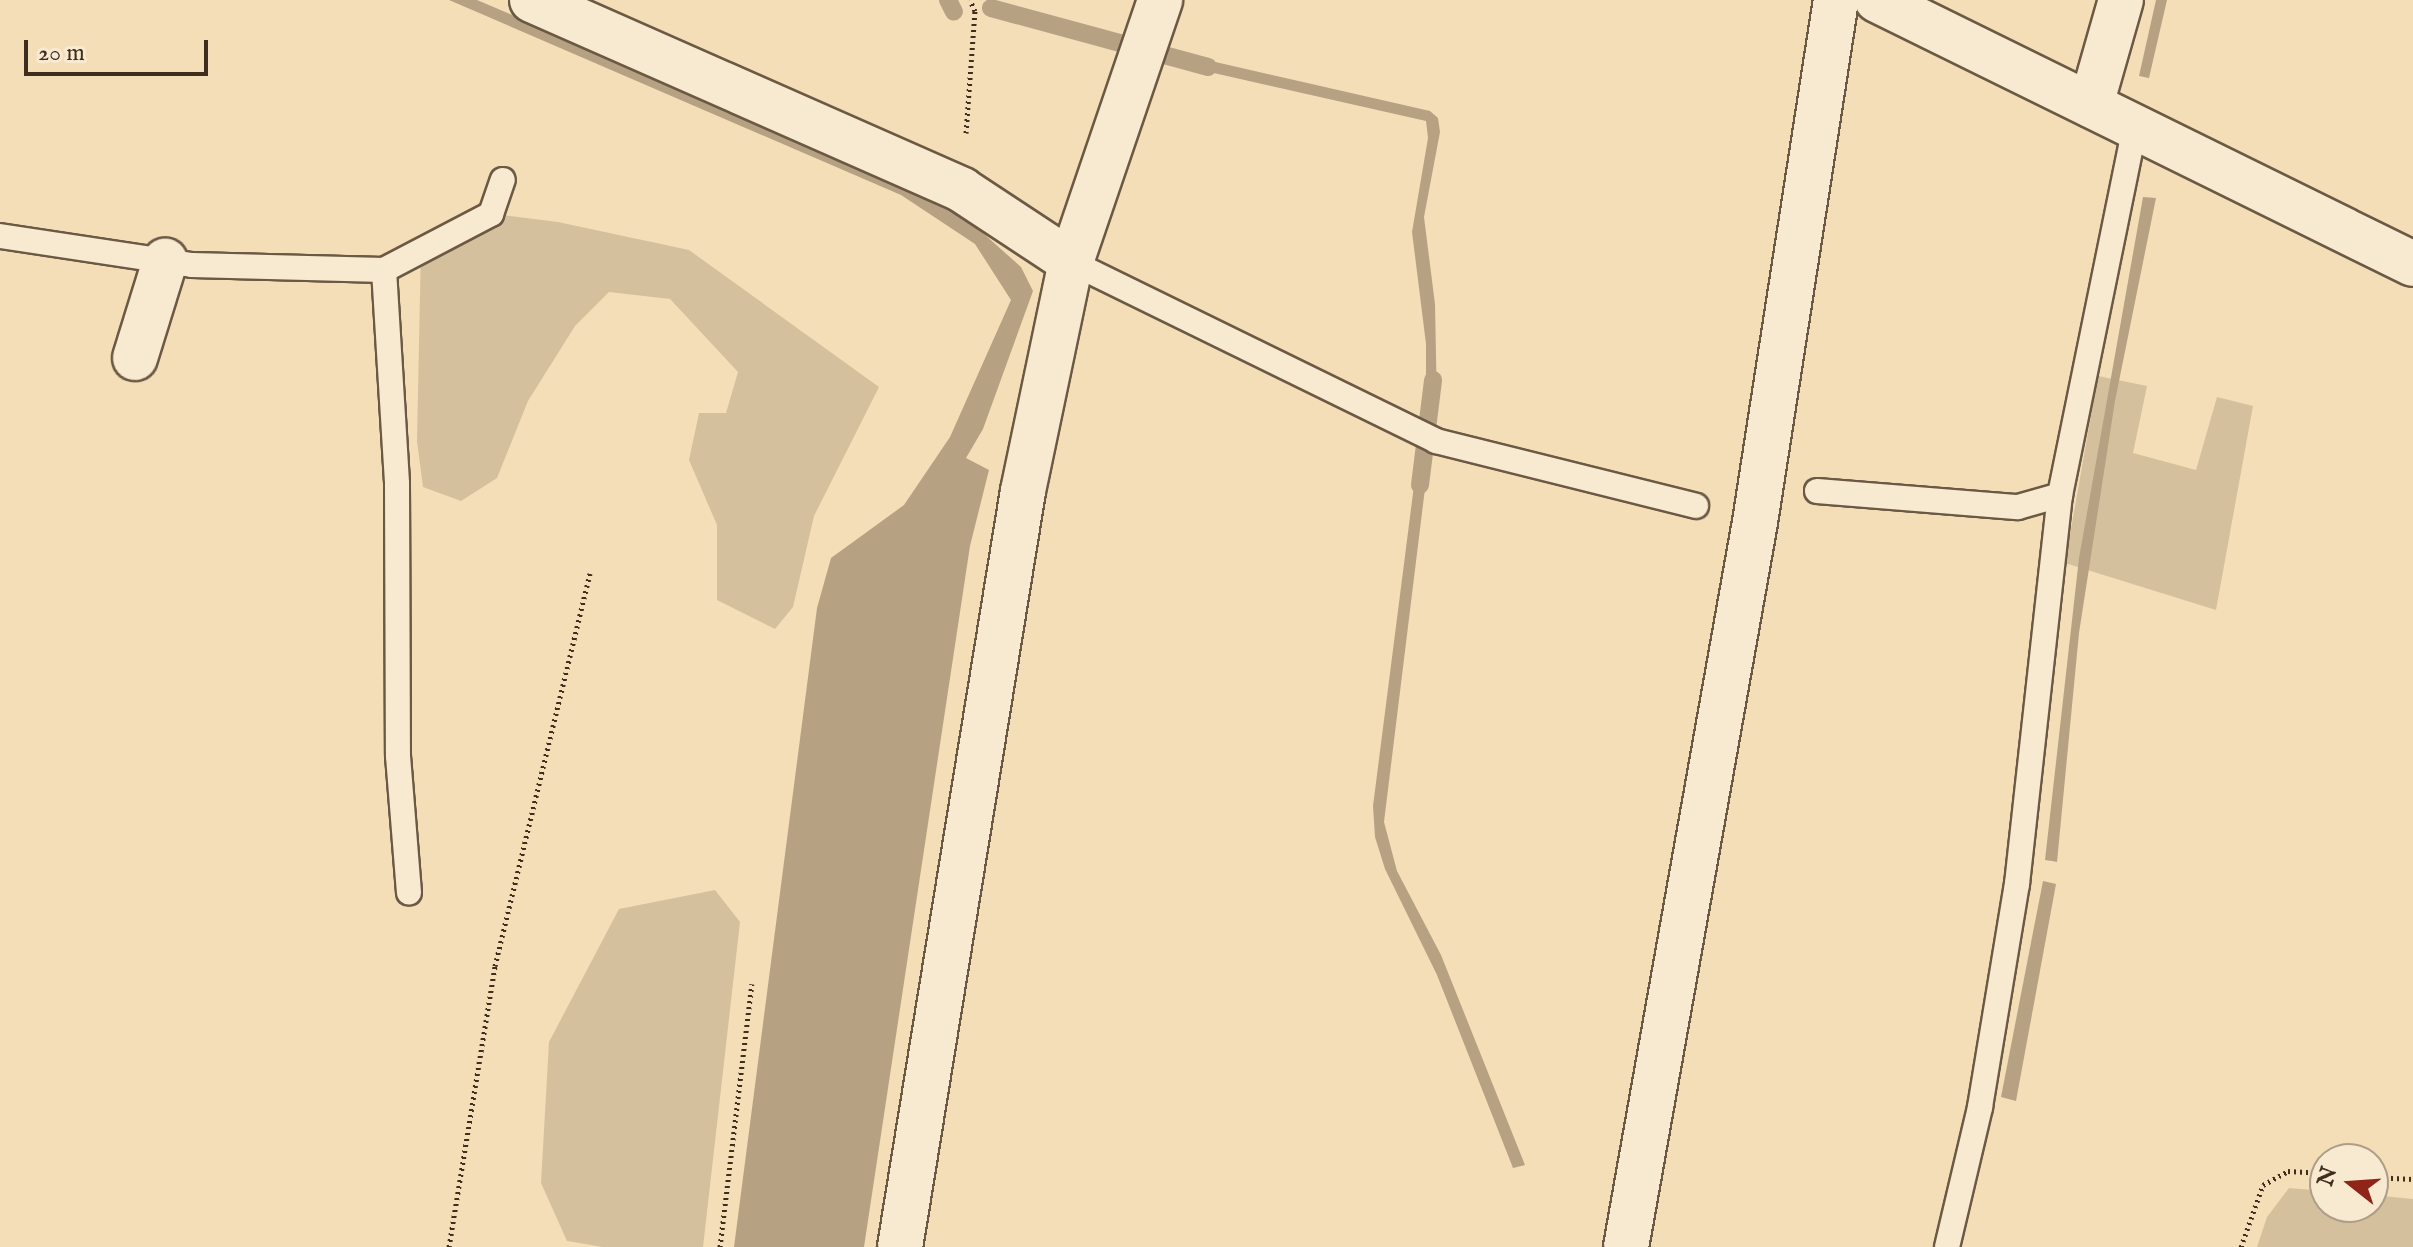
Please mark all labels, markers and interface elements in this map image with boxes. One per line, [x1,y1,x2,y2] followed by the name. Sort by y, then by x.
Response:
[28,24,212,74] scale bar
[38,38,85,69] text: 20 m
[2309,1143,2389,1223] north arrow
[2312,1163,2344,1190] text: N

